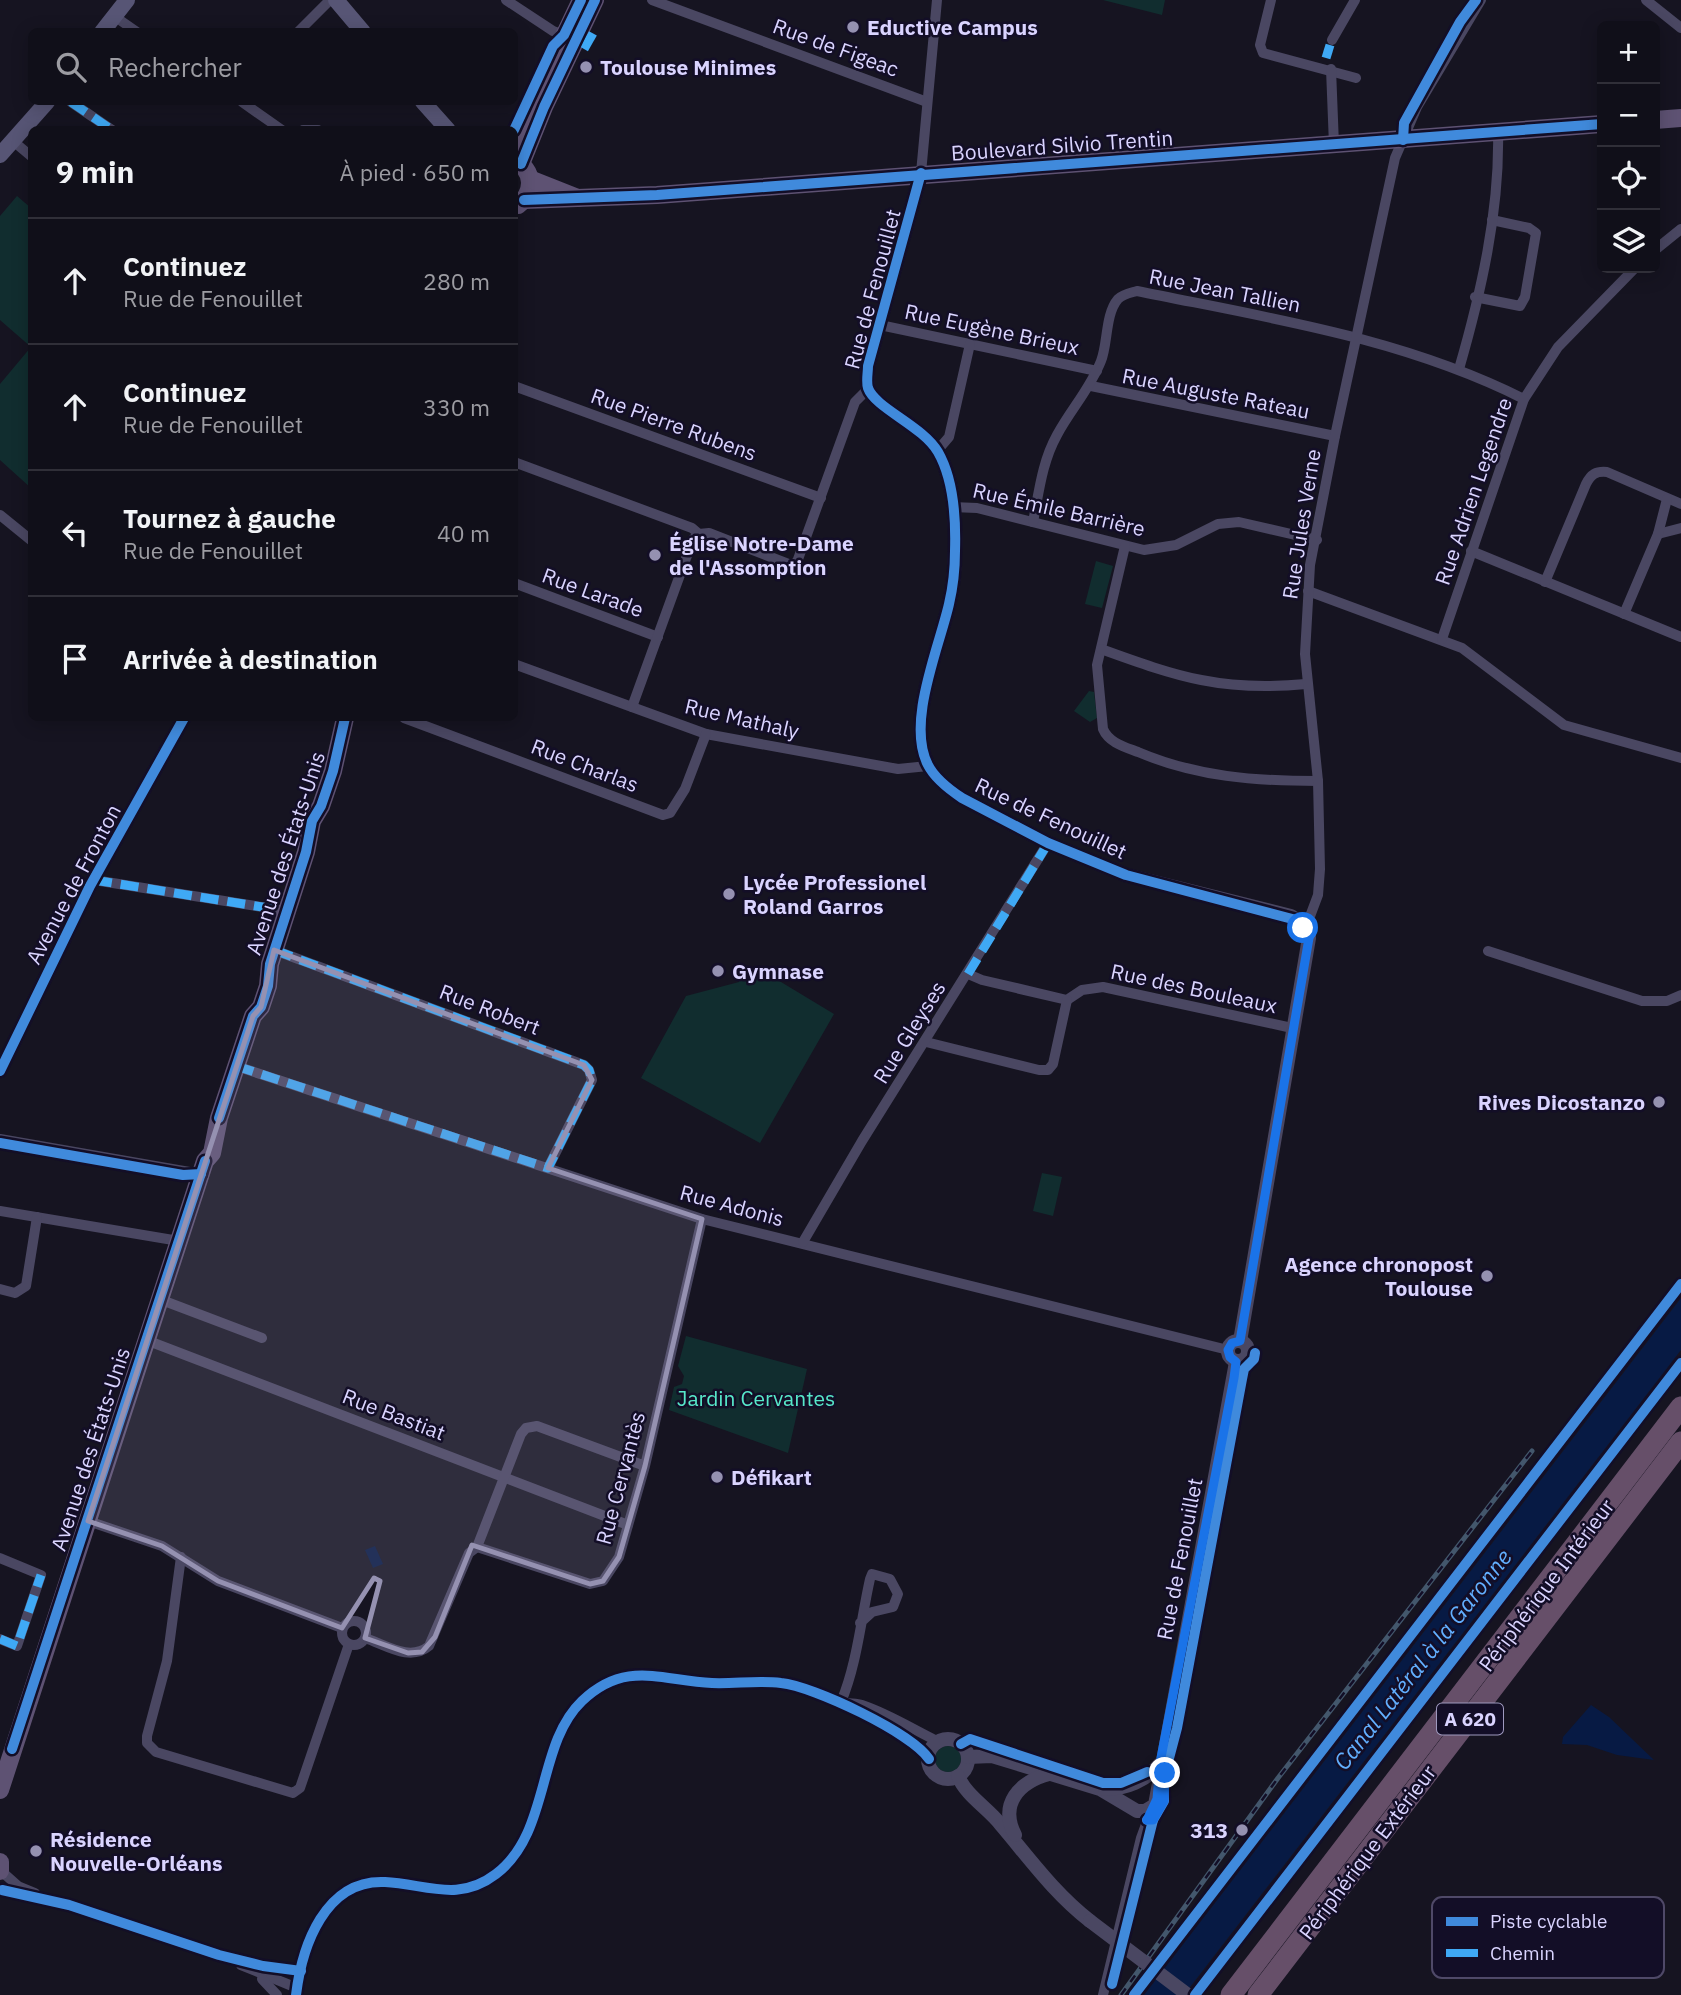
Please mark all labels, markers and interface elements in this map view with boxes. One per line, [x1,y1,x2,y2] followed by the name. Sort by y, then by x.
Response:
[769,11,903,83] street label: Rue de Figeac
[867,13,1038,41] place label: Eductive Campus
[845,19,861,35] marker: Eductive Campus
[1597,21,1660,273] map controls
[1597,21,1660,84] button: +
[28,28,518,105] search box
[52,48,90,86] icon: search
[108,50,242,84] text: Rechercher
[600,53,776,81] place label: Toulouse Minimes
[578,59,594,75] marker: Toulouse Minimes
[1597,84,1660,147] button: −
[950,123,1174,167] street label: Boulevard Silvio Trentin
[1597,147,1660,210] button: locate
[56,152,134,191] text: 9 min
[340,157,490,187] text: À pied · 650 m
[837,206,907,372] street label: Rue de Fenouillet
[1597,210,1660,273] button: layers
[123,249,246,283] text: Continuez
[56,262,94,300] icon: ahead
[1147,262,1303,318] street label: Rue Jean Tallien
[423,266,490,296] text: 280 m
[123,283,303,313] text: Rue de Fenouillet
[902,297,1082,361] street label: Rue Eugène Brieux
[1120,361,1312,425] street label: Rue Auguste Rateau
[123,375,246,409] text: Continuez
[587,381,761,467] street label: Rue Pierre Rubens
[56,388,94,426] icon: ahead
[423,392,490,422] text: 330 m
[1428,394,1518,588] street label: Rue Adrien Legendre
[123,409,303,439] text: Rue de Fenouillet
[1275,447,1327,601] street label: Rue Jules Verne
[970,476,1148,542] street label: Rue Émile Barrière
[123,501,336,535] text: Tournez à gauche
[56,514,94,552] icon: left
[437,518,490,548] text: 40 m
[669,529,854,581] place label: Église Notre-Dame de l'Assomption
[123,535,303,565] text: Rue de Fenouillet
[647,547,663,563] marker: Église Notre-Dame de l'Assomption
[538,561,648,623] street label: Rue Larade
[56,640,94,678] icon: arrive
[123,642,378,676] text: Arrivée à destination
[682,691,802,745] street label: Rue Mathaly
[527,732,643,798] street label: Rue Charlas
[239,748,331,958] street label: Avenue des États-Unis
[971,771,1131,865] street label: Rue de Fenouillet
[19,799,127,969] street label: Avenue de Fronton
[743,868,926,920] place label: Lycée Professionel Roland Garros
[721,886,737,902] marker: Lycée Professionel Roland Garros
[1287,912,1318,943] route start
[732,957,824,985] place label: Gymnase
[1108,957,1280,1019] street label: Rue des Bouleaux
[710,963,726,979] marker: Gymnase
[866,975,952,1089] street label: Rue Gleyses
[436,977,544,1041] street label: Rue Robert
[1478,1088,1645,1116] place label: Rives Dicostanzo
[1651,1094,1667,1110] marker: Rives Dicostanzo
[677,1178,787,1232] street label: Rue Adonis
[1284,1250,1473,1302] place label: Agence chronopost Toulouse
[1479,1268,1495,1284] marker: Agence chronopost Toulouse
[44,1344,136,1554] street label: Avenue des États-Unis
[339,1382,449,1446] street label: Rue Bastiat
[677,1384,835,1412] park label: Jardin Cervantes
[589,1408,651,1548] street label: Rue Cervantès
[731,1463,812,1491] place label: Défikart
[709,1469,725,1485] marker: Défikart
[1150,1476,1208,1642] street label: Rue de Fenouillet
[1472,1493,1620,1677] street label: Périphérique Intérieur
[1326,1542,1518,1775] water label: Canal Latéral à la Garonne
[1437,1704,1503,1735] road number: A 620
[1149,1757,1180,1788] route end
[1292,1759,1442,1945] street label: Périphérique Extérieur
[1190,1816,1228,1844] place label: 313
[1234,1822,1250,1838] marker: 313
[50,1825,223,1877] place label: Résidence Nouvelle-Orléans
[28,1843,44,1859] marker: Résidence Nouvelle-Orléans
[1432,1897,1664,1978] legend
[1490,1909,1607,1933] text: Piste cyclable
[1490,1941,1555,1965] text: Chemin

